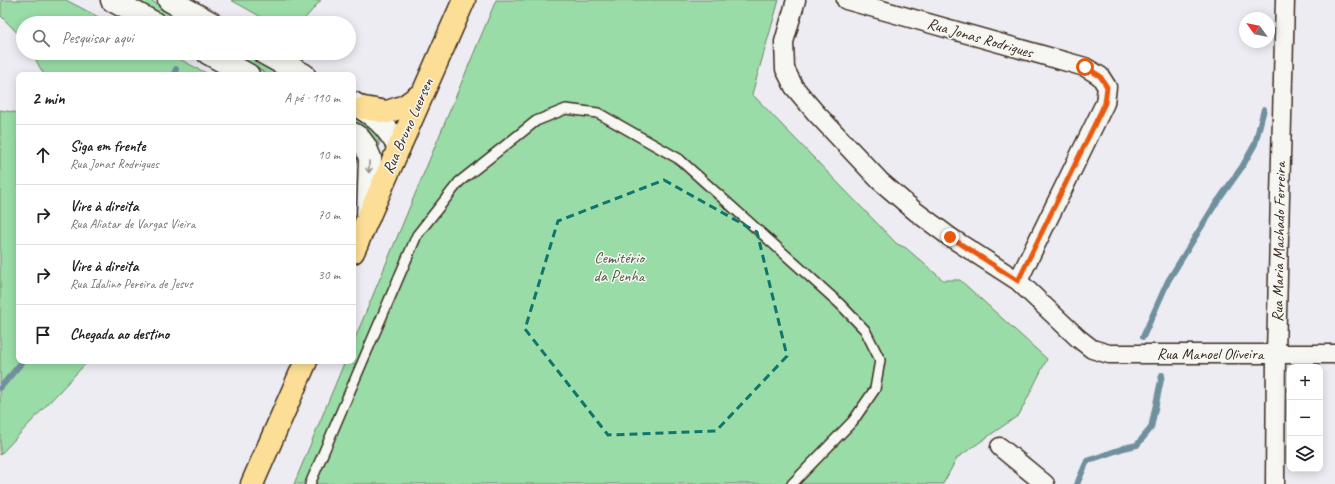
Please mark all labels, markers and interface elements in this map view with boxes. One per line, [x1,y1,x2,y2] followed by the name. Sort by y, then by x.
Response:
[1239,12,1275,48] north arrow
[925,13,1037,63] street label: Rua Jonas Rodrigues
[16,16,356,60] search box
[30,27,52,49] icon: search
[62,29,133,48] text: Pesquisar aqui
[1076,58,1094,76] route start
[378,74,438,177] street label: Rua Bruno Luersen
[32,88,65,109] text: 2 min
[284,90,340,106] text: A pé · 110 m
[70,137,146,156] text: Siga em frente
[32,144,54,166] icon: ahead
[318,147,340,163] text: 10 m
[70,156,159,172] text: Rua Jonas Rodrigues
[366,160,373,173] one-way arrow
[1268,161,1290,322] street label: Rua Maria Machado Ferreira
[70,197,139,216] text: Vire à direita
[32,204,54,226] icon: right
[318,207,340,223] text: 70 m
[70,216,195,232] text: Rua Aliatar de Vargas Vieira
[941,228,959,246] route end
[594,248,646,286] park label: Cemitério da Penha
[70,257,139,276] text: Vire à direita
[32,264,54,286] icon: right
[318,267,340,283] text: 30 m
[70,276,193,292] text: Rua Idalino Pereira de Jesus
[32,324,54,346] icon: arrive
[70,325,169,344] text: Chegada ao destino
[1157,344,1265,364] street label: Rua Manoel Oliveira
[1287,364,1323,472] map controls
[1287,364,1323,400] button: +
[1287,400,1323,436] button: −
[1287,436,1323,472] button: layers

